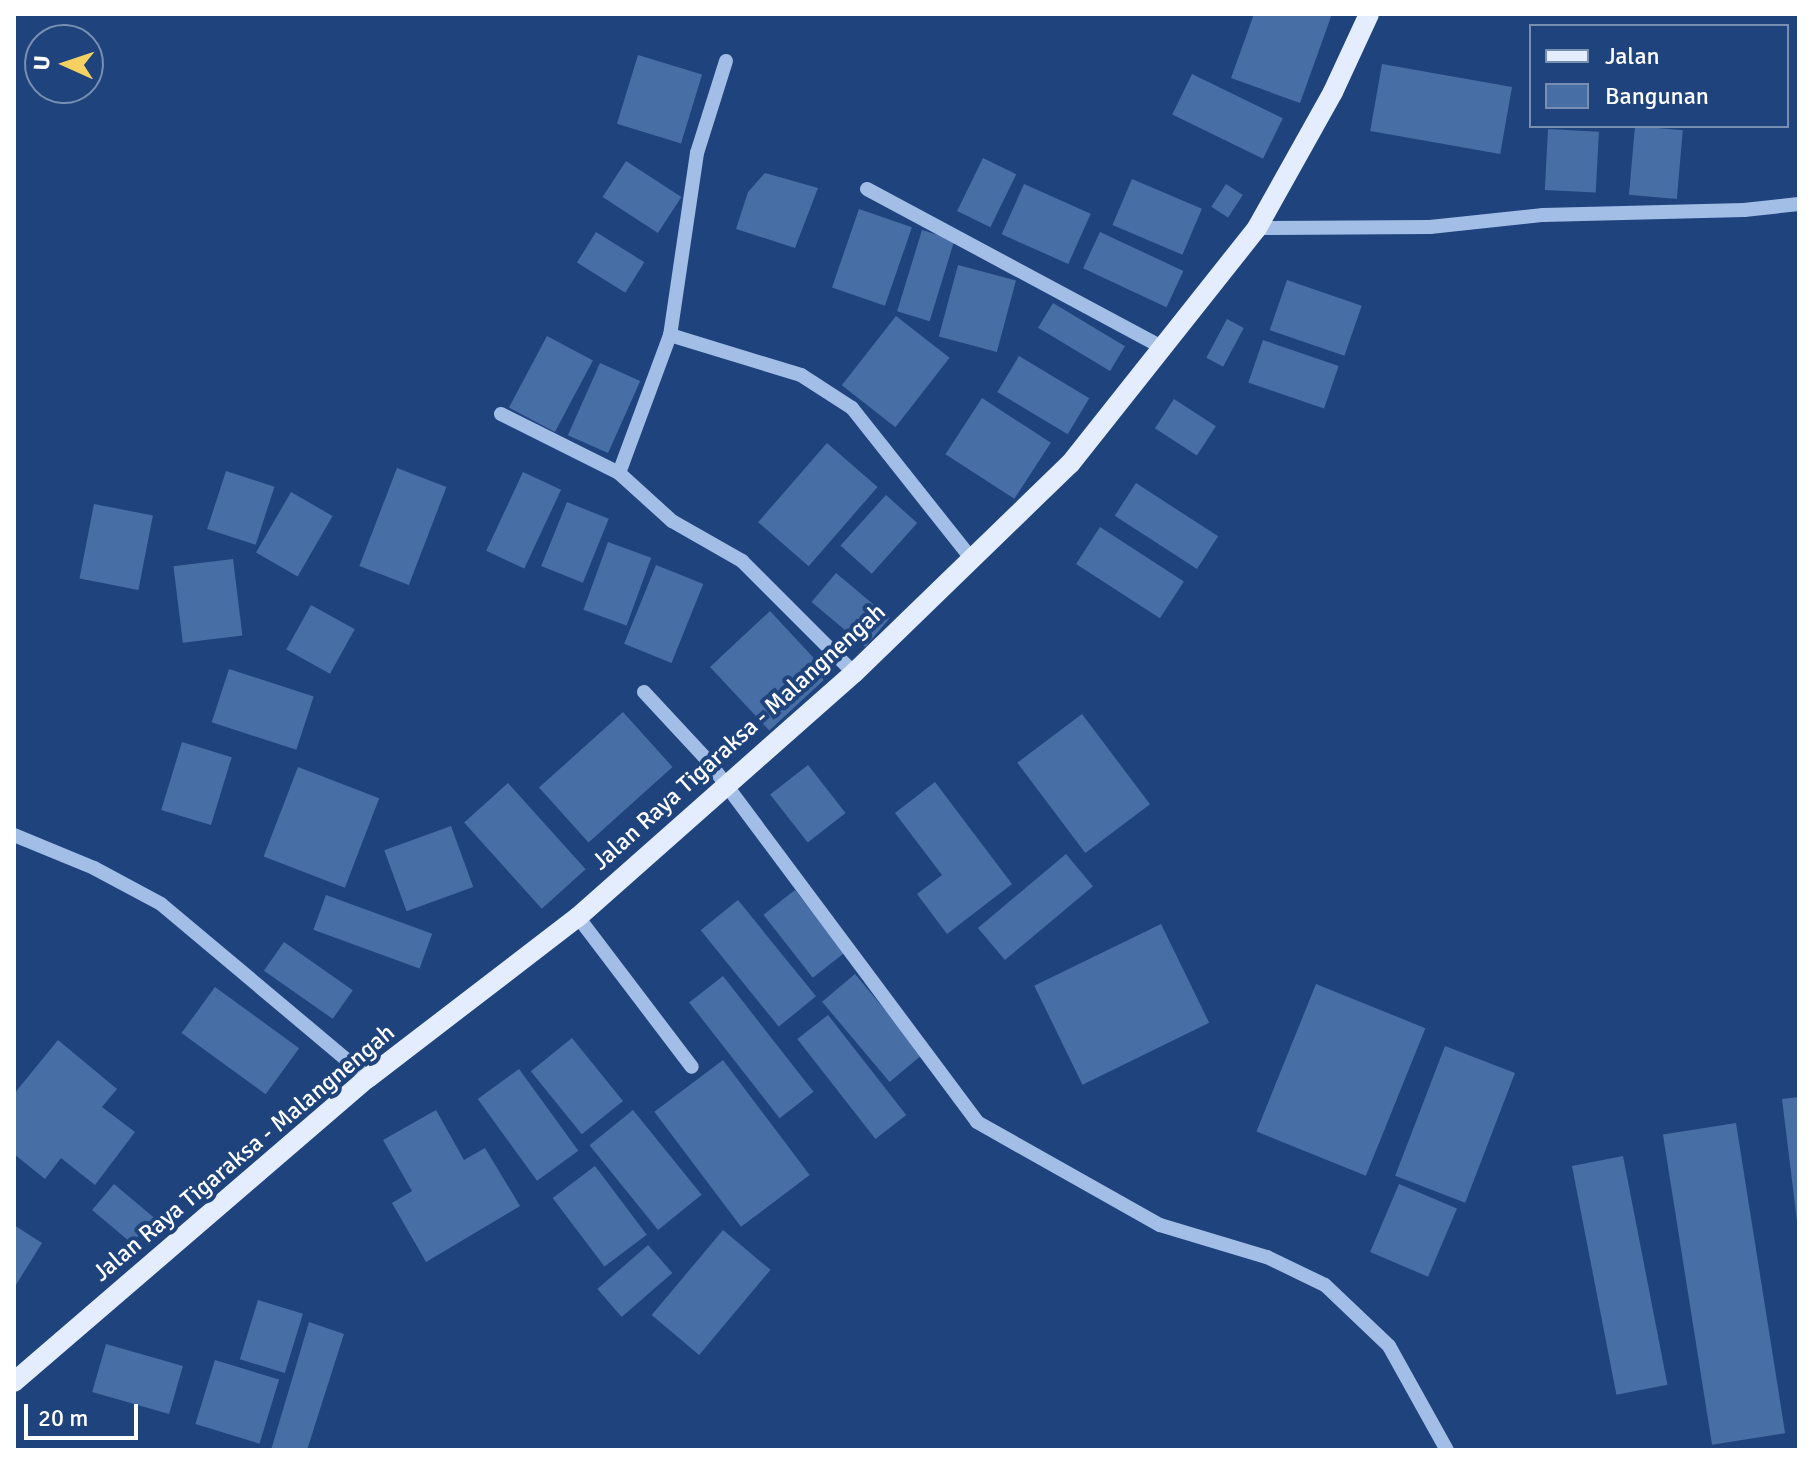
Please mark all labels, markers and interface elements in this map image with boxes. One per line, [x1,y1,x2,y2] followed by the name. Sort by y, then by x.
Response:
[24,24,104,104] north arrow
[1529,24,1789,128] legend
[1605,41,1660,71] text: Jalan
[28,55,55,71] text: U
[1605,81,1709,111] text: Bangunan
[586,598,892,876] street label: Jalan Raya Tigaraksa - Malangnengah
[87,1018,401,1288] street label: Jalan Raya Tigaraksa - Malangnengah
[28,1388,142,1438] scale bar
[38,1403,88,1433] text: 20 m

